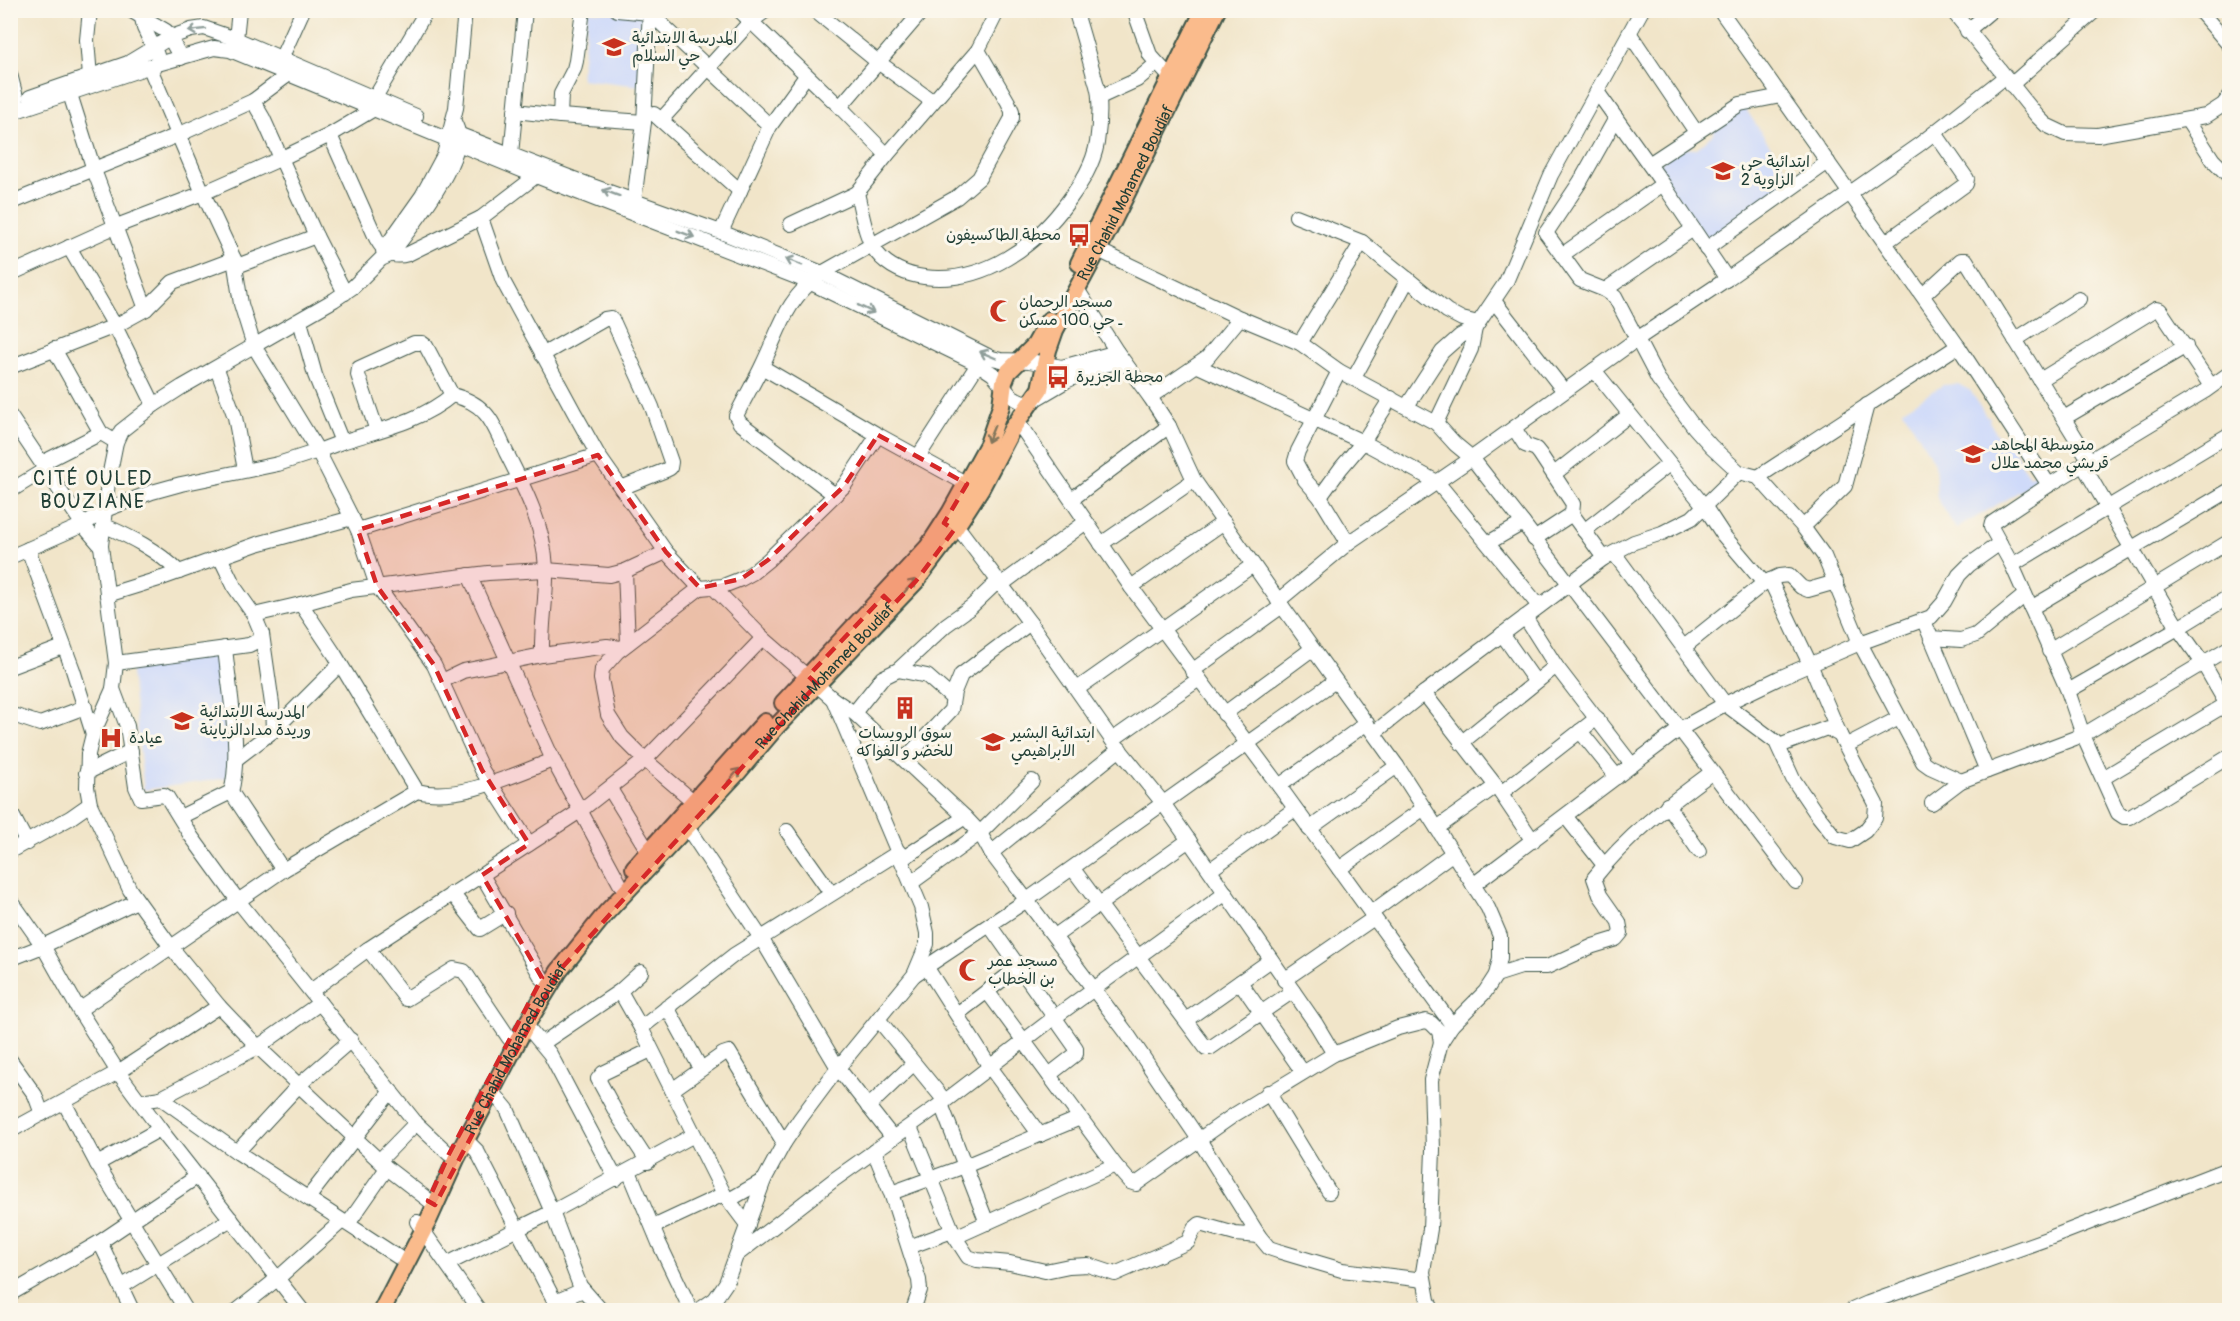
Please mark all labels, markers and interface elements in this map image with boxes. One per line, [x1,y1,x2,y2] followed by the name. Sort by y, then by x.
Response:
[188,25,207,36] one-way arrow
[632,28,737,70] place label: المدرسة الابتدائية حي السلام
[601,34,627,60] school or university icon: المدرسة الابتدائية حي السلام
[1073,101,1179,284] street label: Rue Chahid Mohamed Boudiaf
[1741,152,1810,190] place label: ابتدائية حي الزاوية 2
[1710,158,1736,184] school or university icon: ابتدائية حي الزاوية 2
[602,187,621,198] one-way arrow
[1066,222,1092,248] bus stop icon: محطة الطاكسيفون
[946,225,1061,245] place label: محطة الطاكسيفون
[676,229,695,240] one-way arrow
[785,255,804,266] one-way arrow
[1019,292,1123,334] place label: مسجد الرحمان ـ حي 100 مسكن
[988,298,1014,324] mosque icon: مسجد الرحمان ـ حي 100 مسكن
[856,304,874,316] one-way arrow
[980,349,998,360] one-way arrow
[1045,364,1071,390] bus stop icon: محطة الجزيرة
[1076,367,1163,387] place label: محطة الجزيرة
[985,425,996,443] one-way arrow
[1991,435,2109,477] place label: متوسطة المجاهد قريشي محمد علال
[1960,441,1986,467] school or university icon: متوسطة المجاهد قريشي محمد علال
[33,466,153,514] district label: CITÉ OULED BOUZIANE
[903,579,917,594] one-way arrow
[751,599,900,754] street label: Rue Chahid Mohamed Boudiaf
[892,695,918,721] building icon: سوق الرويسات للخضر و الفواكه
[200,702,311,740] place label: المدرسة الابتدائية وريدة مدادالزياينة
[169,708,195,734] school or university icon: المدرسة الابتدائية وريدة مدادالزياينة
[857,723,953,761] place label: سوق الرويسات للخضر و الفواكه
[1009,723,1095,765] place label: ابتدائية البشير الابراهيمي
[98,725,124,751] hospital icon: عيادة
[129,728,163,748] place label: عيادة
[980,729,1006,755] school or university icon: ابتدائية البشير الابراهيمي
[727,768,741,783] one-way arrow
[986,951,1058,989] place label: مسجد عمر بن الخطاب
[957,957,983,983] mosque icon: مسجد عمر بن الخطاب
[460,958,572,1138] street label: Rue Chahid Mohamed Boudiaf

